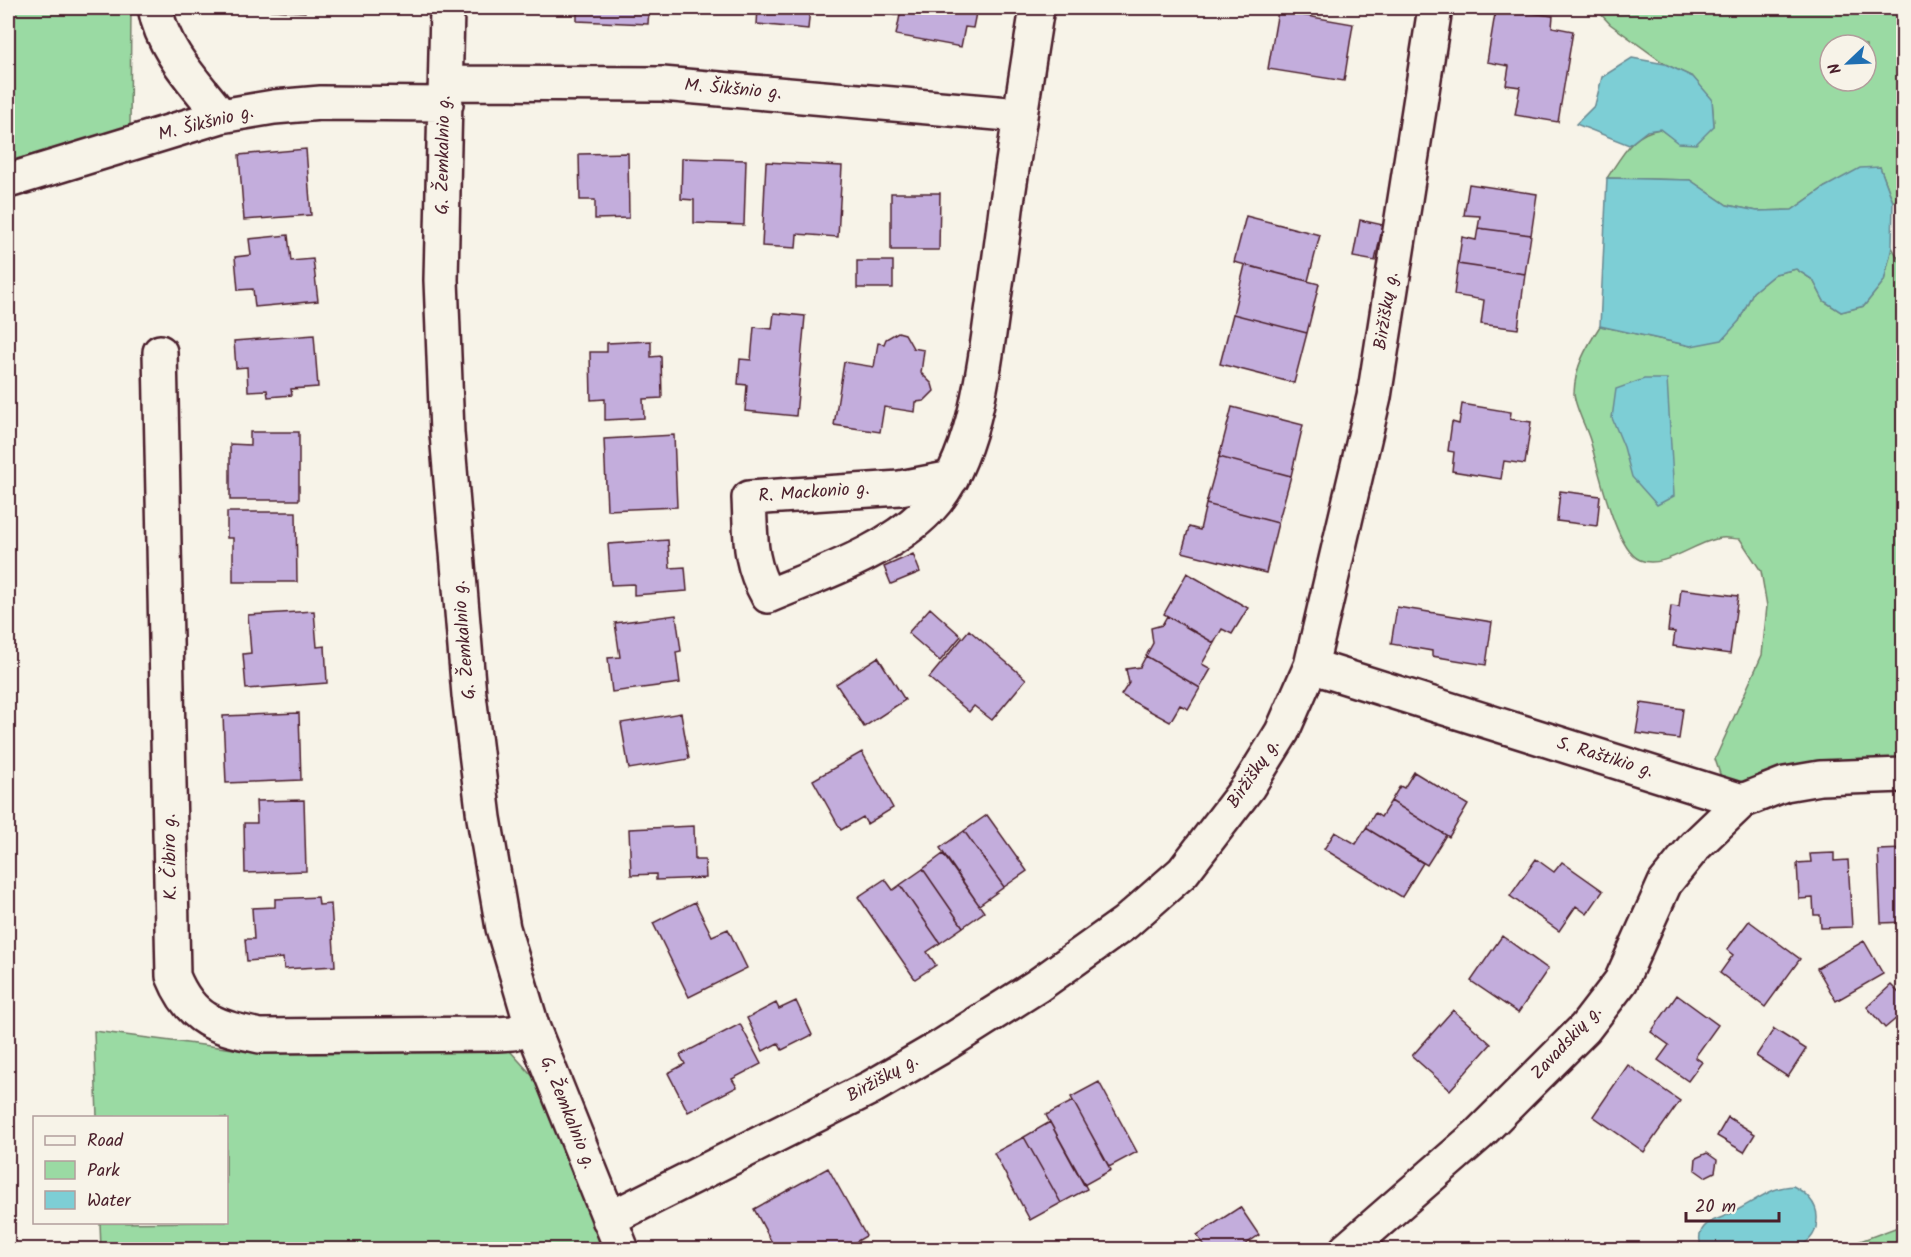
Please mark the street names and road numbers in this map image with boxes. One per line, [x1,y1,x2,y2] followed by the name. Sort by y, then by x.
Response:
[683,71,783,109] street label: M. Šikšnio g.
[428,95,460,215] street label: G. Žemkalnio g.
[155,98,257,150] street label: M. Šikšnio g.
[1367,270,1407,352] street label: Biržiškų g.
[757,475,871,511] street label: R. Mackonio g.
[445,579,485,701] street label: G. Žemkalnio g.
[1553,730,1657,786] street label: S. Raštikio g.
[1220,733,1288,815] street label: Biržiškų g.
[156,813,186,901] street label: K. Čibiro g.
[1524,999,1610,1087] street label: Zavadskių g.
[842,1047,924,1111] street label: Biržiškų g.
[531,1052,603,1174] street label: G. Žemkalnio g.

